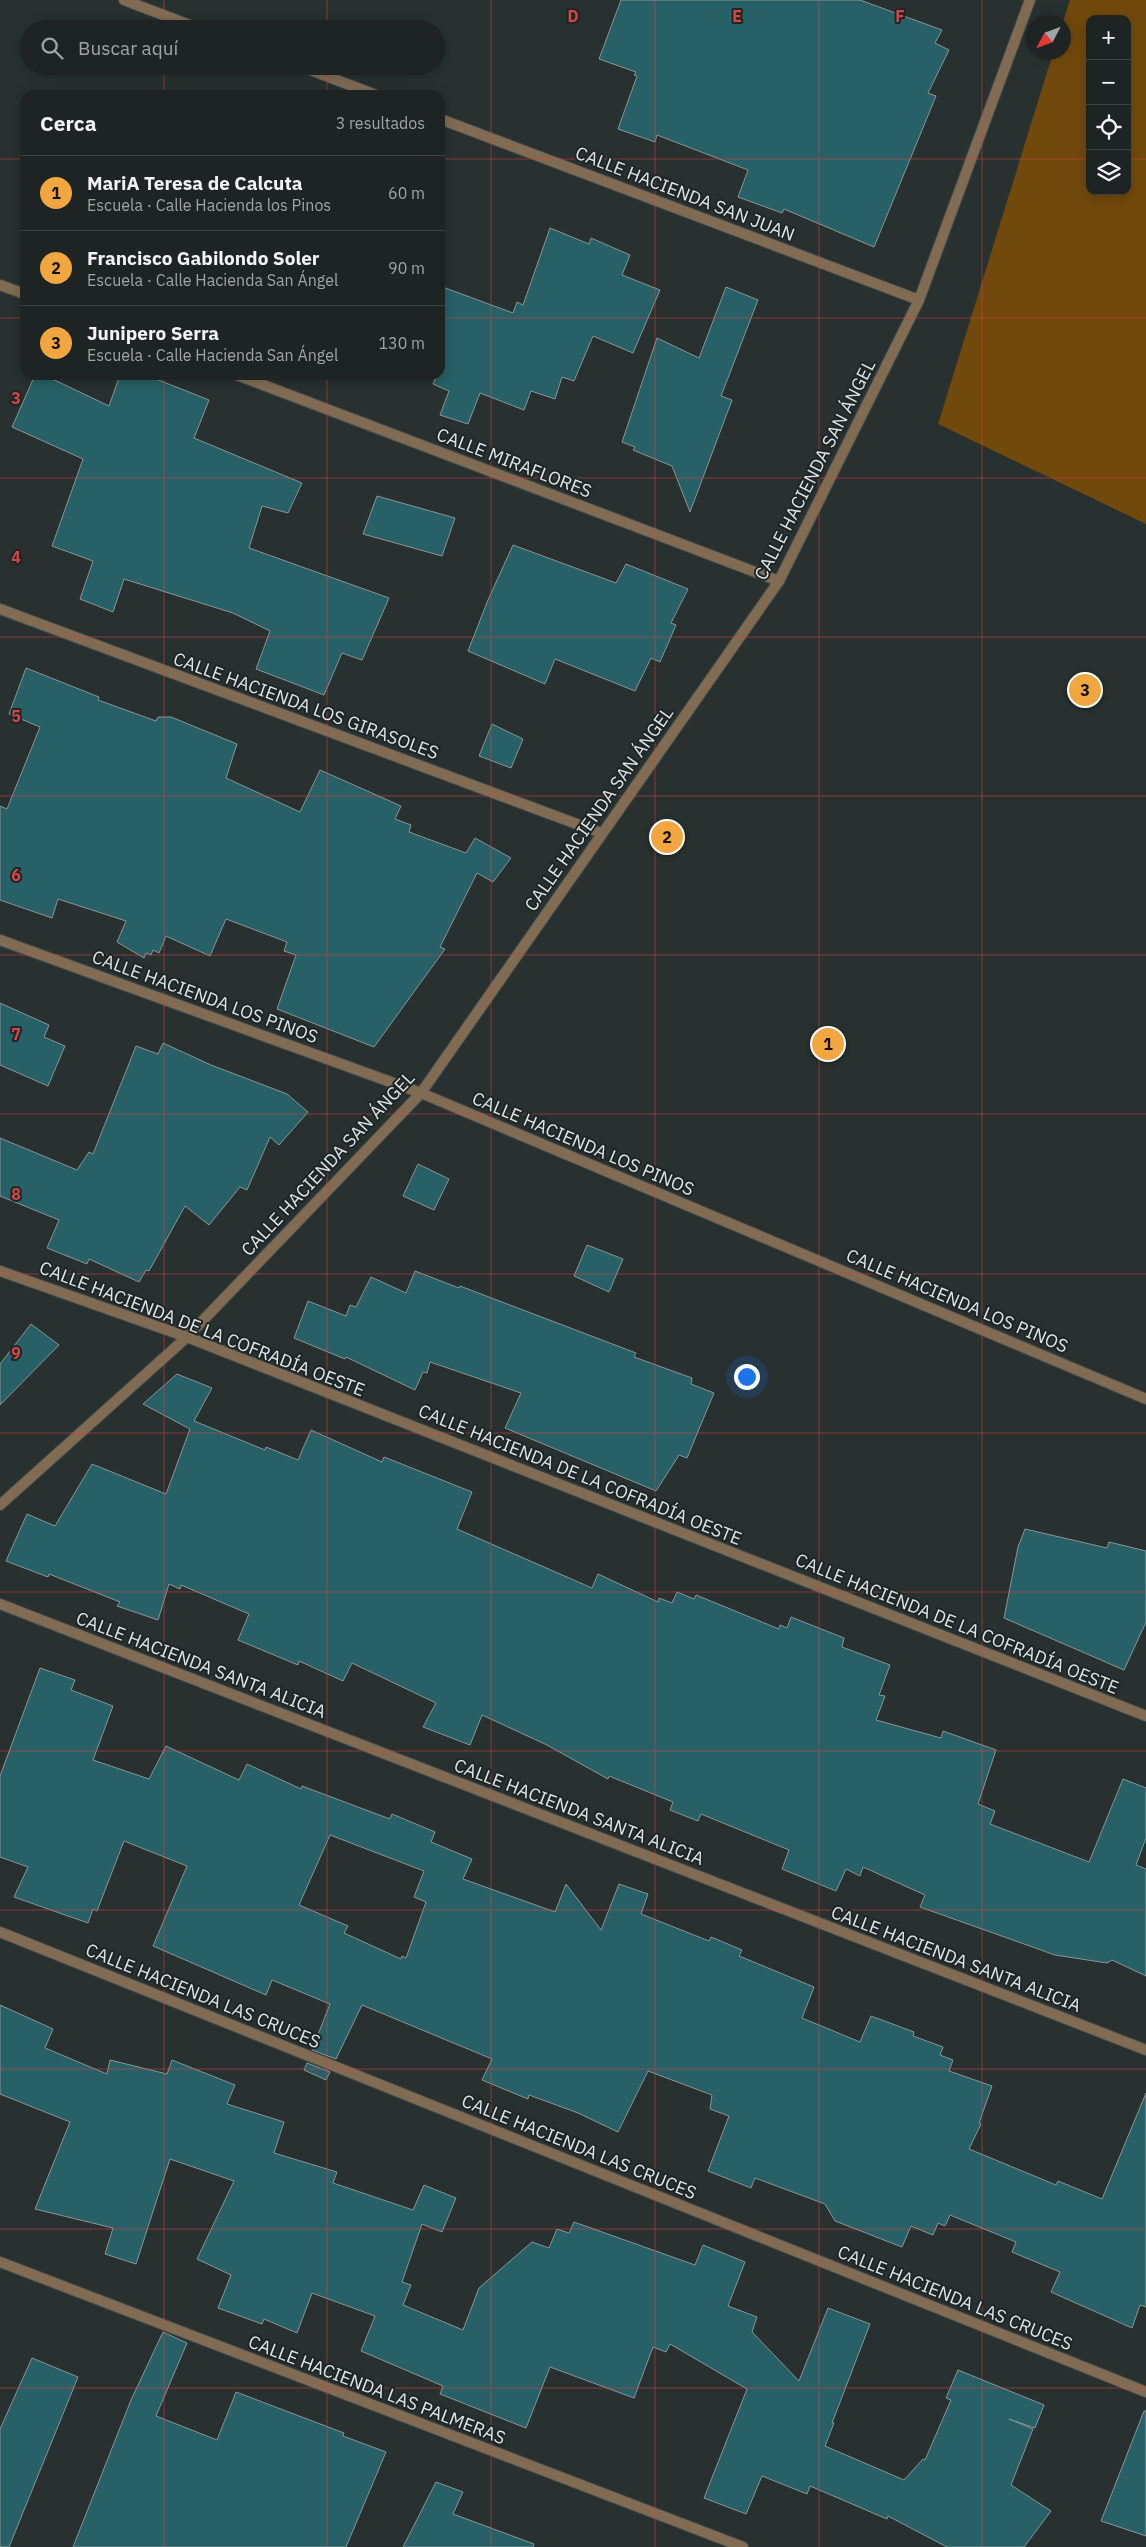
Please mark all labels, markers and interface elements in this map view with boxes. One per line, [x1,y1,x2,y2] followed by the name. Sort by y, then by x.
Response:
[567,6,579,26] text: D
[732,6,742,26] text: E
[895,6,905,26] text: F
[1026,15,1071,60] north arrow
[1086,15,1131,195] map controls
[1086,15,1131,60] button: +
[20,20,445,75] search box
[38,34,66,62] icon: search
[78,36,178,60] text: Buscar aquí
[1086,60,1131,105] button: −
[1086,105,1131,150] button: locate
[40,109,97,137] text: Cerca
[336,113,425,133] text: 3 resultados
[572,141,798,246] street label: CALLE HACIENDA SAN JUAN
[1086,150,1131,195] button: layers
[87,171,303,195] text: MariA Teresa de Calcuta
[51,183,61,203] text: 1
[388,183,425,203] text: 60 m
[87,195,331,215] text: Escuela · Calle Hacienda los Pinos
[87,246,320,270] text: Francisco Gabilondo Soler
[51,258,61,278] text: 2
[388,258,425,278] text: 90 m
[87,270,338,290] text: Escuela · Calle Hacienda San Ángel
[87,321,219,345] text: Junipero Serra
[51,333,61,353] text: 3
[378,333,425,353] text: 130 m
[87,345,338,365] text: Escuela · Calle Hacienda San Ángel
[749,356,880,584] street label: CALLE HACIENDA SAN ÁNGEL
[11,388,21,408] text: 3
[433,422,595,503] street label: CALLE MIRAFLORES
[11,547,21,567] text: 4
[170,647,442,764] street label: CALLE HACIENDA LOS GIRASOLES
[1069,671,1101,709] pin: 3
[519,702,678,915] street label: CALLE HACIENDA SAN ÁNGEL
[11,706,21,726] text: 5
[651,818,683,856] pin: 2
[11,865,21,885] text: 6
[89,945,321,1048] street label: CALLE HACIENDA LOS PINOS
[11,1024,21,1044] text: 7
[812,1025,844,1063] pin: 1
[236,1067,419,1261] street label: CALLE HACIENDA SAN ÁNGEL
[469,1086,698,1201] street label: CALLE HACIENDA LOS PINOS
[11,1184,21,1204] text: 8
[843,1243,1072,1358] street label: CALLE HACIENDA LOS PINOS
[36,1256,368,1401] street label: CALLE HACIENDA DE LA COFRADÍA OESTE
[11,1343,21,1363] text: 9
[734,1364,760,1390] your location
[415,1399,745,1550] street label: CALLE HACIENDA DE LA COFRADÍA OESTE
[792,1548,1122,1699] street label: CALLE HACIENDA DE LA COFRADÍA OESTE
[73,1606,330,1723] street label: CALLE HACIENDA SANTA ALICIA
[451,1753,708,1870] street label: CALLE HACIENDA SANTA ALICIA
[828,1900,1085,2017] street label: CALLE HACIENDA SANTA ALICIA
[82,1938,324,2053] street label: CALLE HACIENDA LAS CRUCES
[458,2089,700,2204] street label: CALLE HACIENDA LAS CRUCES
[834,2240,1076,2355] street label: CALLE HACIENDA LAS CRUCES
[245,2330,509,2449] street label: CALLE HACIENDA LAS PALMERAS

